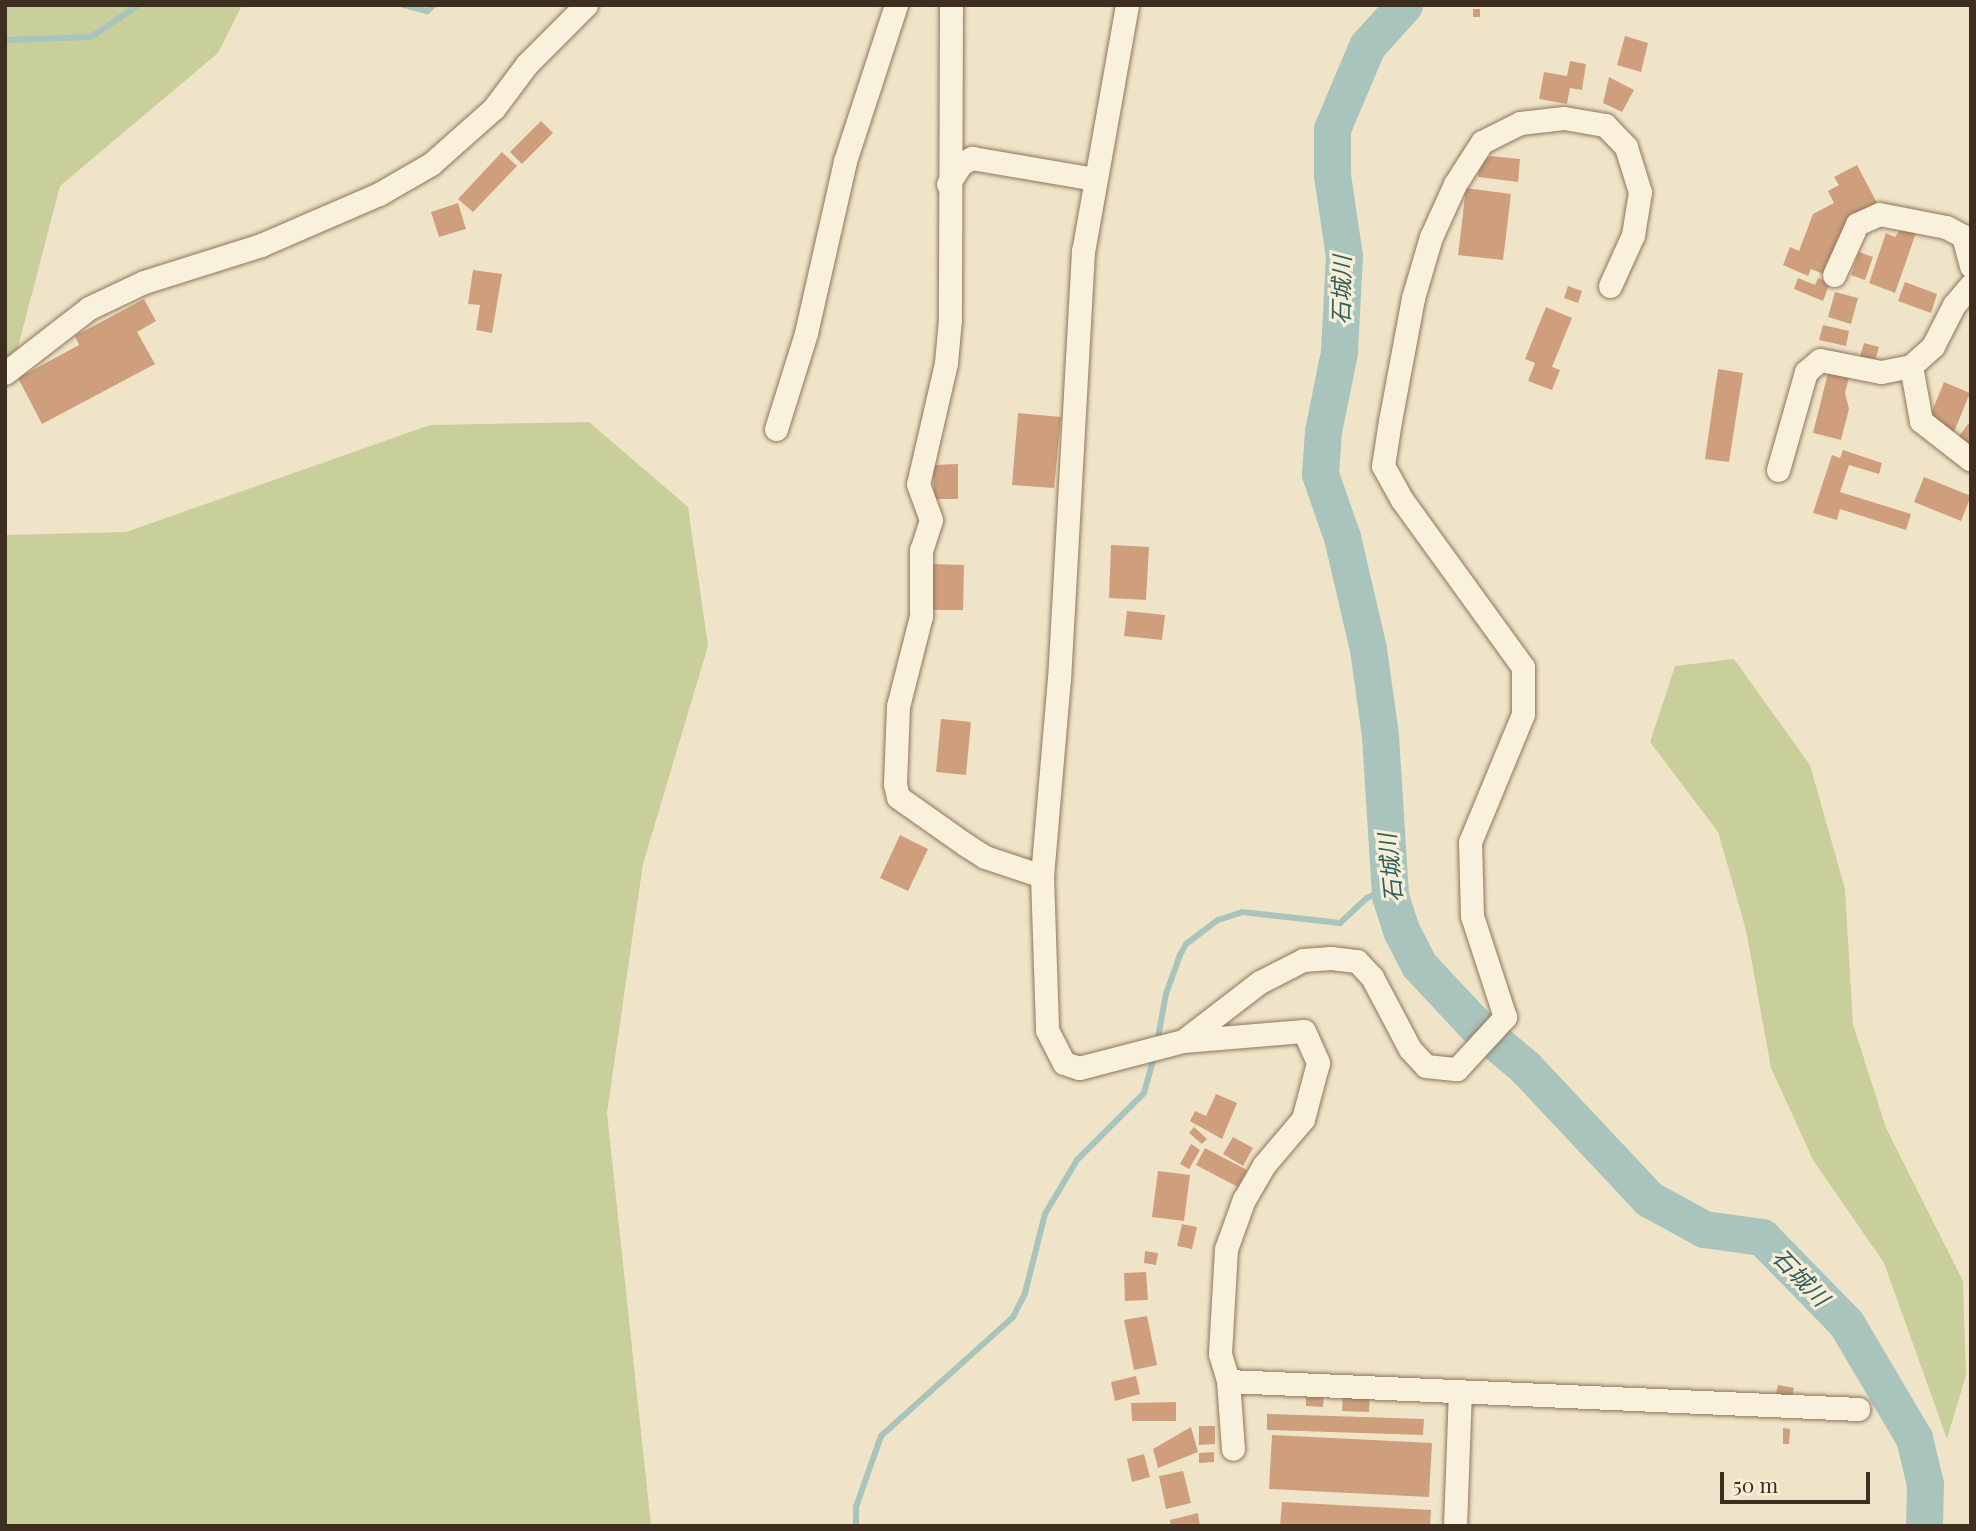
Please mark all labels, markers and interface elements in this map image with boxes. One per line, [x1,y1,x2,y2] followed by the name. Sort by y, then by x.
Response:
[1327,255,1355,325] water label: 石城川
[1373,832,1407,904] water label: 石城川
[1767,1243,1835,1311] water label: 石城川
[1724,1458,1874,1502] scale bar
[1733,1470,1778,1498] text: 50 m

